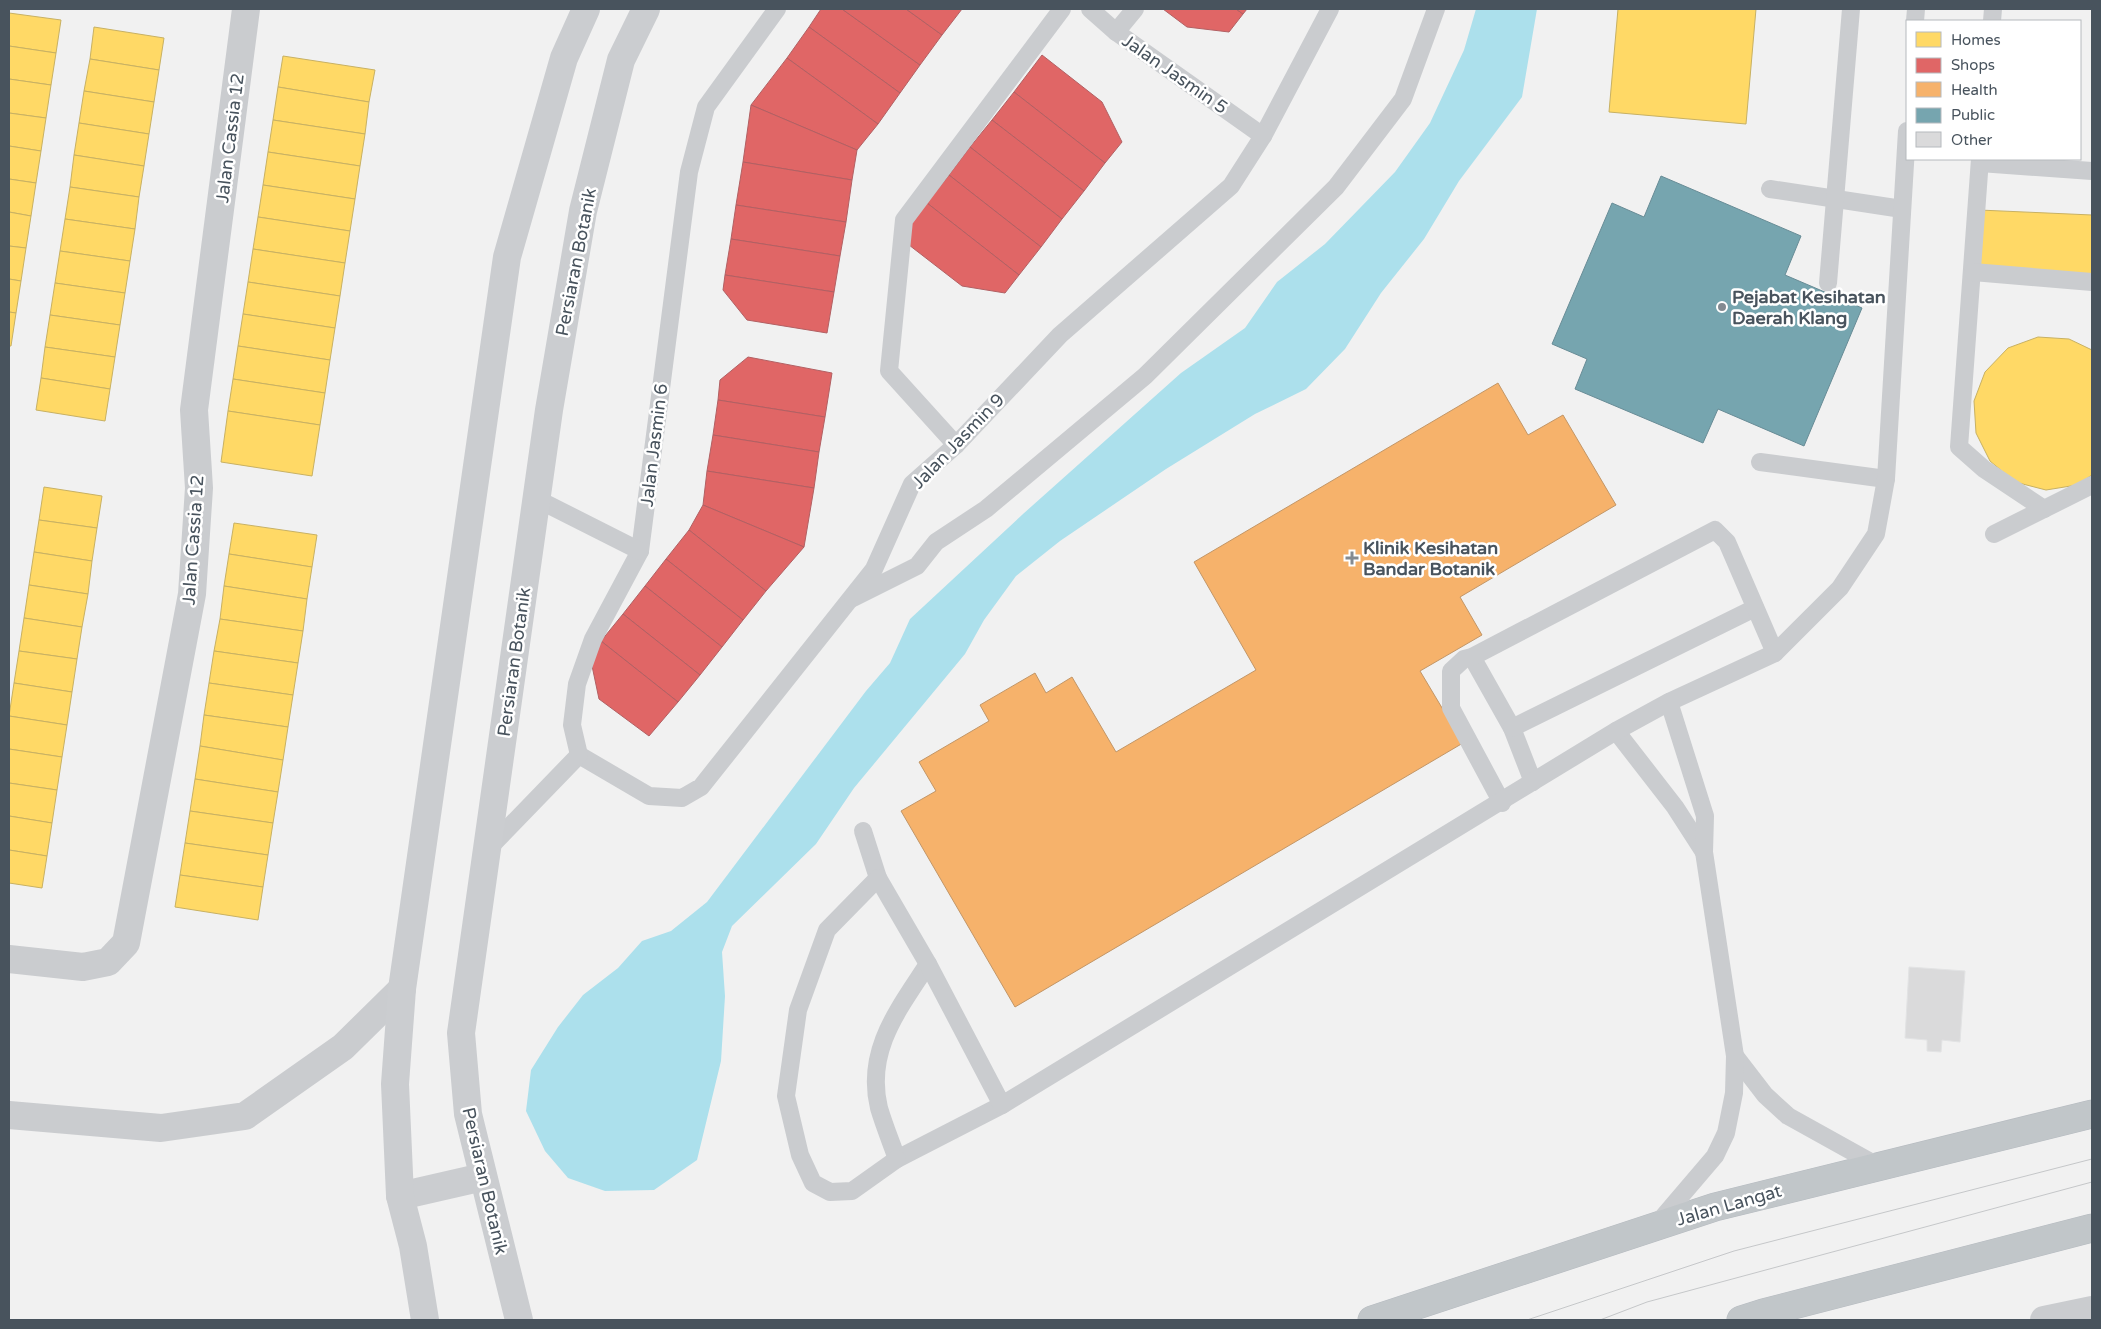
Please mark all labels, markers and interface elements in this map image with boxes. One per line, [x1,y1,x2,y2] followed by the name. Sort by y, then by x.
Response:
[1906,20,2081,160] legend
[1118,29,1232,119] street label: Jalan Jasmin 5
[1951,31,2001,49] text: Homes
[1951,56,1995,74] text: Shops
[211,72,249,204] street label: Jalan Cassia 12
[1951,81,1998,99] text: Health
[1951,106,1995,124] text: Public
[1951,131,1993,149] text: Other
[551,186,601,338] street label: Persiaran Botanik
[1732,286,1886,329] place label: Pejabat Kesihatan Daerah Klang
[1716,301,1728,313] marker: Pejabat Kesihatan Daerah Klang
[636,382,672,508] street label: Jalan Jasmin 6
[907,389,1009,493] street label: Jalan Jasmin 9
[177,474,209,606] street label: Jalan Cassia 12
[1363,537,1498,580] place label: Klinik Kesihatan Bandar Botanik
[1345,551,1359,565] marker: Klinik Kesihatan Bandar Botanik
[493,586,535,738] street label: Persiaran Botanik
[457,1105,513,1257] street label: Persiaran Botanik
[1674,1179,1784,1231] street label: Jalan Langat

